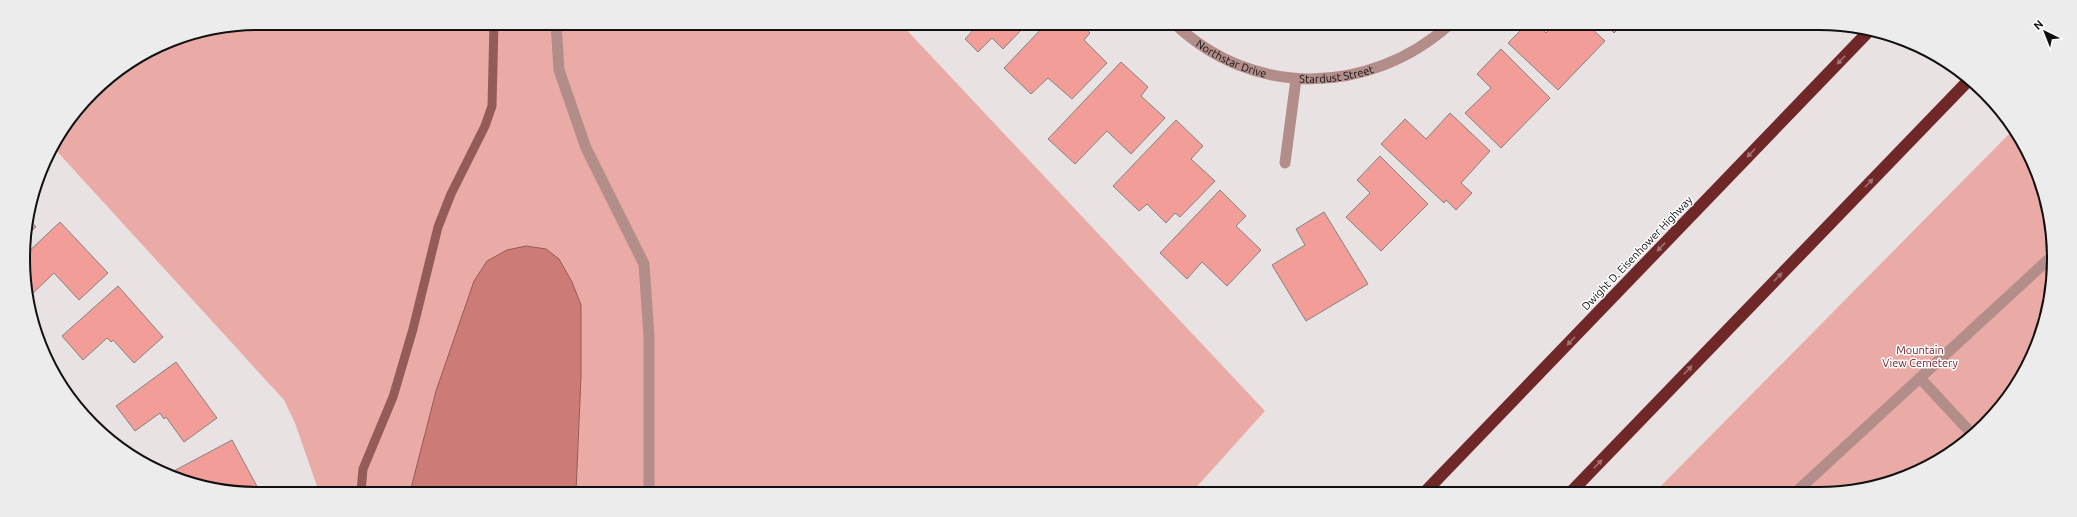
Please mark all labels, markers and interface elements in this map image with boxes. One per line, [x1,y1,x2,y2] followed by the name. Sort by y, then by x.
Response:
[2025,12,2065,52] north arrow
[2031,17,2045,32] text: N
[1194,37,1268,80] street label: Northstar Drive
[1837,55,1846,65] one-way arrow
[1299,63,1376,85] street label: Stardust Street
[1746,148,1756,158] one-way arrow
[1864,178,1874,188] one-way arrow
[1579,193,1695,312] street label: Dwight D. Eisenhower Highway
[1656,242,1666,252] one-way arrow
[1774,272,1783,282] one-way arrow
[1567,336,1576,345] one-way arrow
[1882,344,1958,369] park label: Mountain View Cemetery
[1683,365,1693,375] one-way arrow
[1593,459,1603,469] one-way arrow

